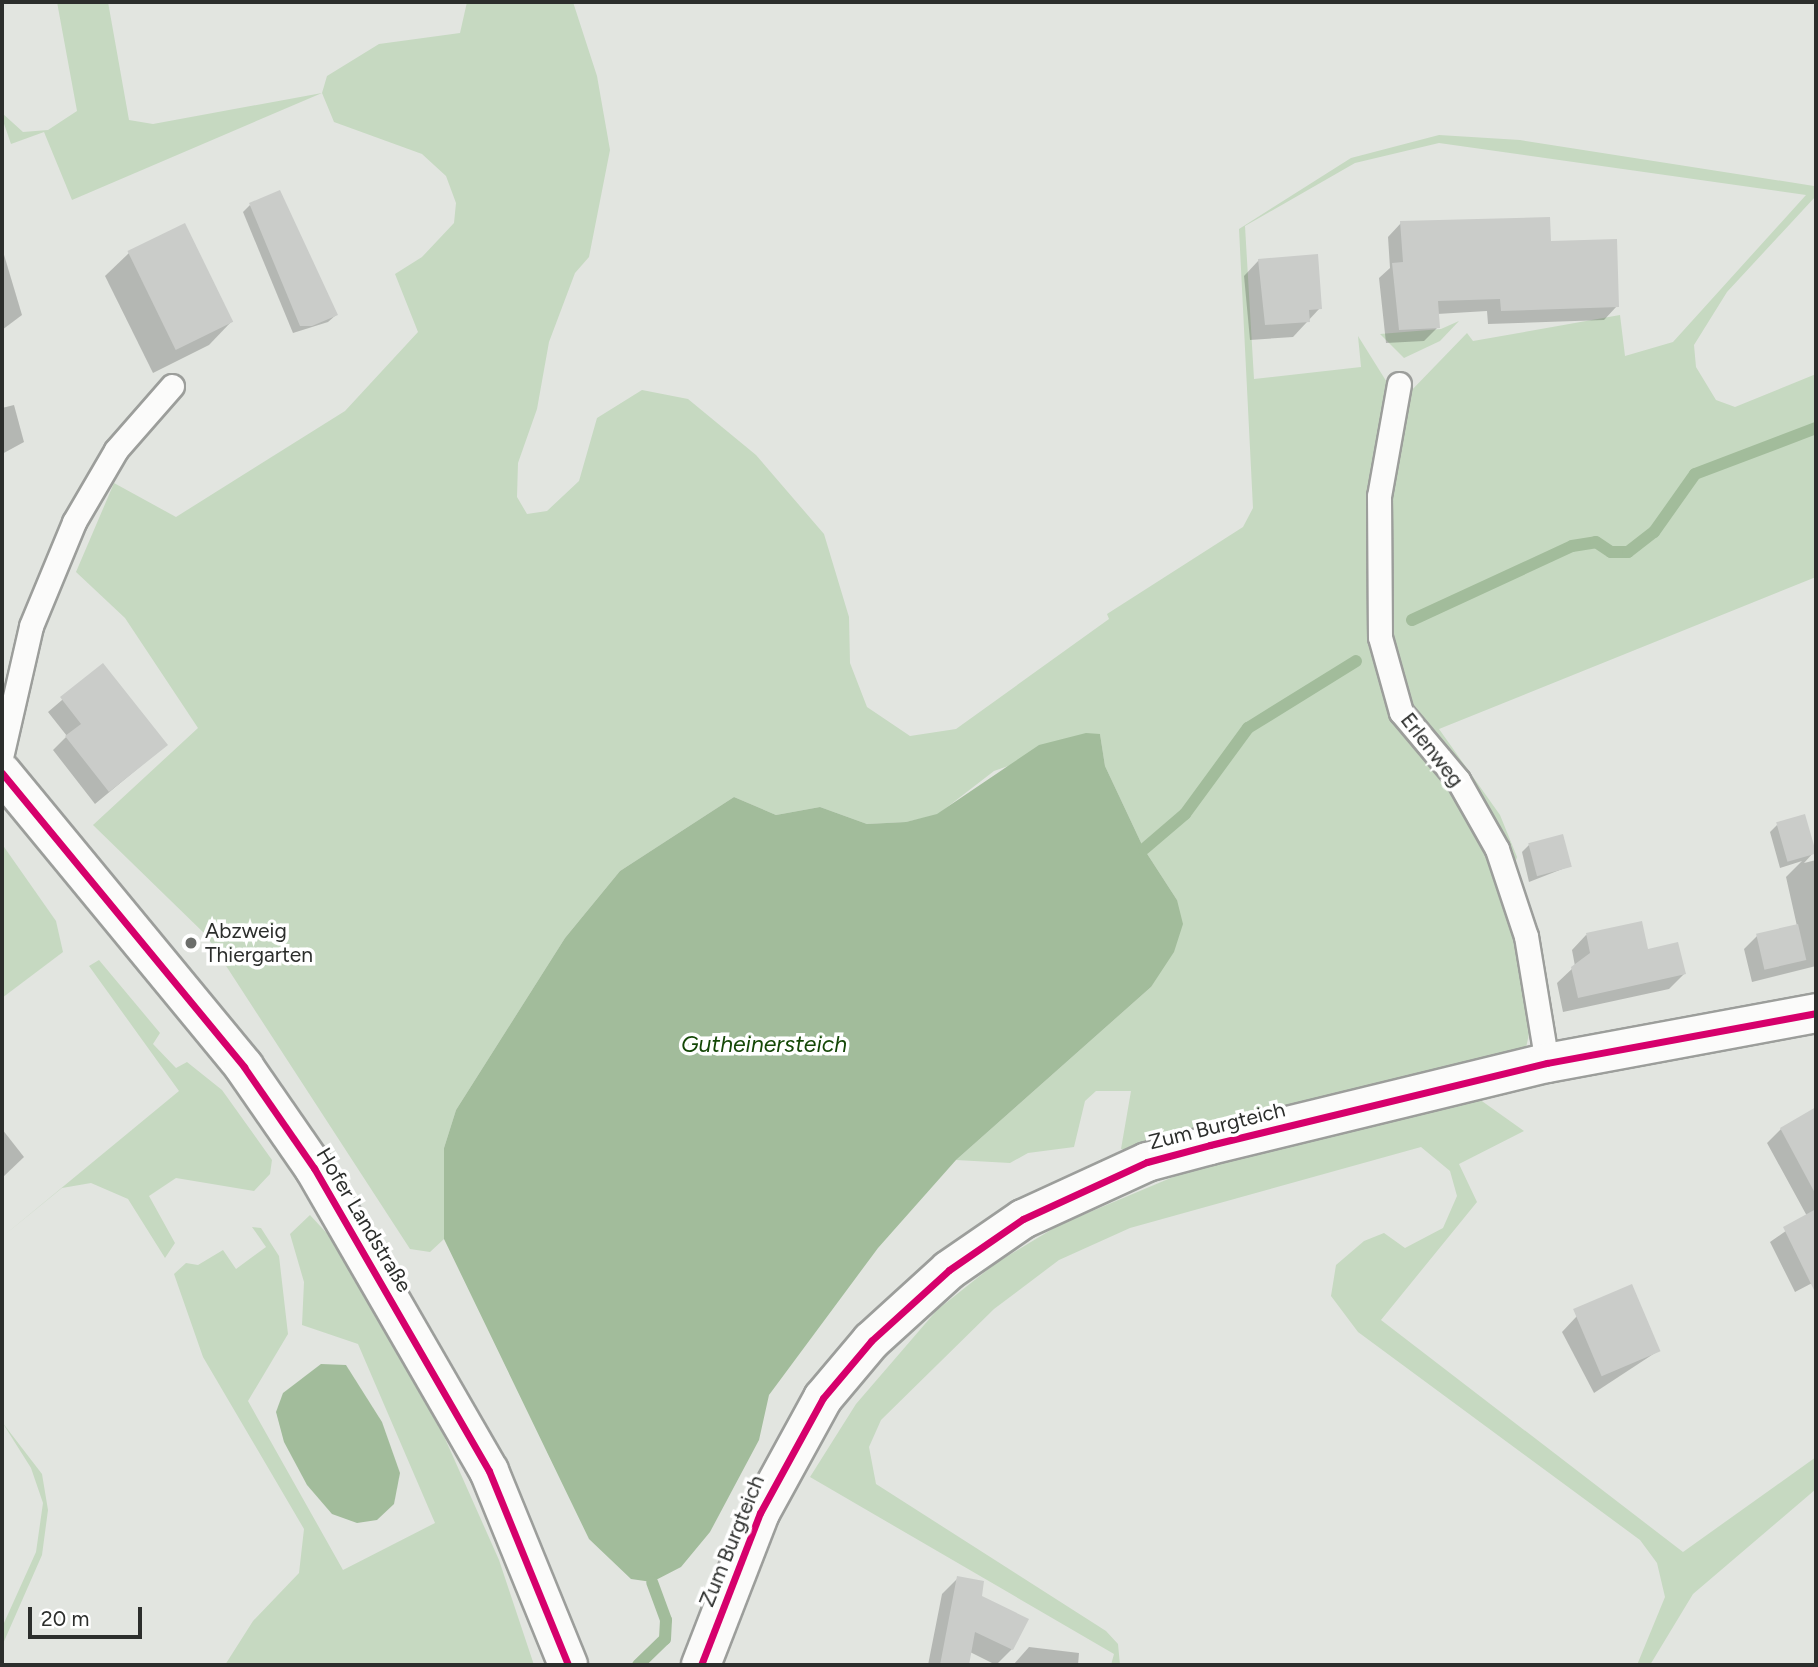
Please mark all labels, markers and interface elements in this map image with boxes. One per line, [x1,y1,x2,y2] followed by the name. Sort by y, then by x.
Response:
[1395,708,1469,792] street label: Erlenweg
[205,918,313,968] place label: Abzweig Thiergarten
[183,935,199,951] marker: Abzweig Thiergarten
[681,1030,847,1058] water label: Gutheinersteich
[1146,1097,1288,1155] street label: Zum Burgteich
[311,1143,417,1297] street label: Hofer Landstraße
[694,1472,770,1610] street label: Zum Burgteich
[32,1594,145,1638] scale bar
[41,1606,89,1631] text: 20 m

